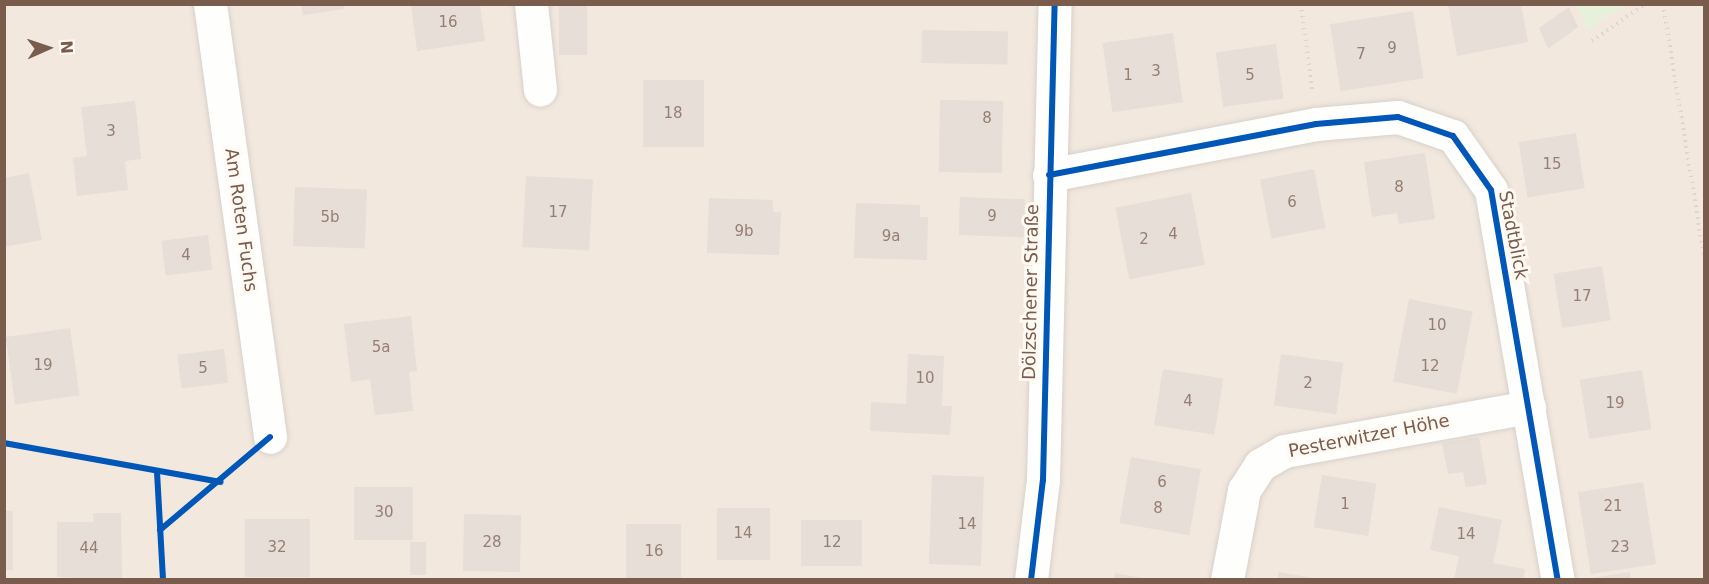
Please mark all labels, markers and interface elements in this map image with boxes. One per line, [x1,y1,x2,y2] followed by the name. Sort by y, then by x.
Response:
[438,14,458,32] house number: 16
[18,18,78,78] north arrow
[57,40,76,54] text: N
[1387,40,1397,58] house number: 9
[1356,46,1366,64] house number: 7
[1151,63,1161,81] house number: 3
[1123,67,1133,85] house number: 1
[1245,67,1255,85] house number: 5
[663,105,683,123] house number: 18
[982,110,992,128] house number: 8
[106,123,116,141] house number: 3
[220,147,262,293] street label: Am Roten Fuchs
[1542,156,1562,174] house number: 15
[1394,179,1404,197] house number: 8
[1494,189,1532,281] street label: Stadtblick
[1287,194,1297,212] house number: 6
[548,204,568,222] house number: 17
[1019,204,1043,380] street label: Dölzschener Straße
[987,208,997,226] house number: 9
[320,209,340,227] house number: 5b
[734,223,754,241] house number: 9b
[1168,226,1178,244] house number: 4
[882,228,900,246] house number: 9a
[1139,231,1149,249] house number: 2
[181,247,191,265] house number: 4
[1572,288,1592,306] house number: 17
[1427,317,1447,335] house number: 10
[372,339,390,357] house number: 5a
[33,357,53,375] house number: 19
[1420,358,1440,376] house number: 12
[198,360,208,378] house number: 5
[915,370,935,388] house number: 10
[1303,375,1313,393] house number: 2
[1183,393,1193,411] house number: 4
[1605,395,1625,413] house number: 19
[1287,410,1451,462] street label: Pesterwitzer Höhe
[1157,474,1167,492] house number: 6
[1340,496,1350,514] house number: 1
[1603,498,1623,516] house number: 21
[1153,500,1163,518] house number: 8
[374,504,394,522] house number: 30
[957,516,977,534] house number: 14
[733,525,753,543] house number: 14
[1456,526,1476,544] house number: 14
[482,534,502,552] house number: 28
[822,534,842,552] house number: 12
[267,539,287,557] house number: 32
[1610,539,1630,557] house number: 23
[79,540,99,558] house number: 44
[644,543,664,561] house number: 16

